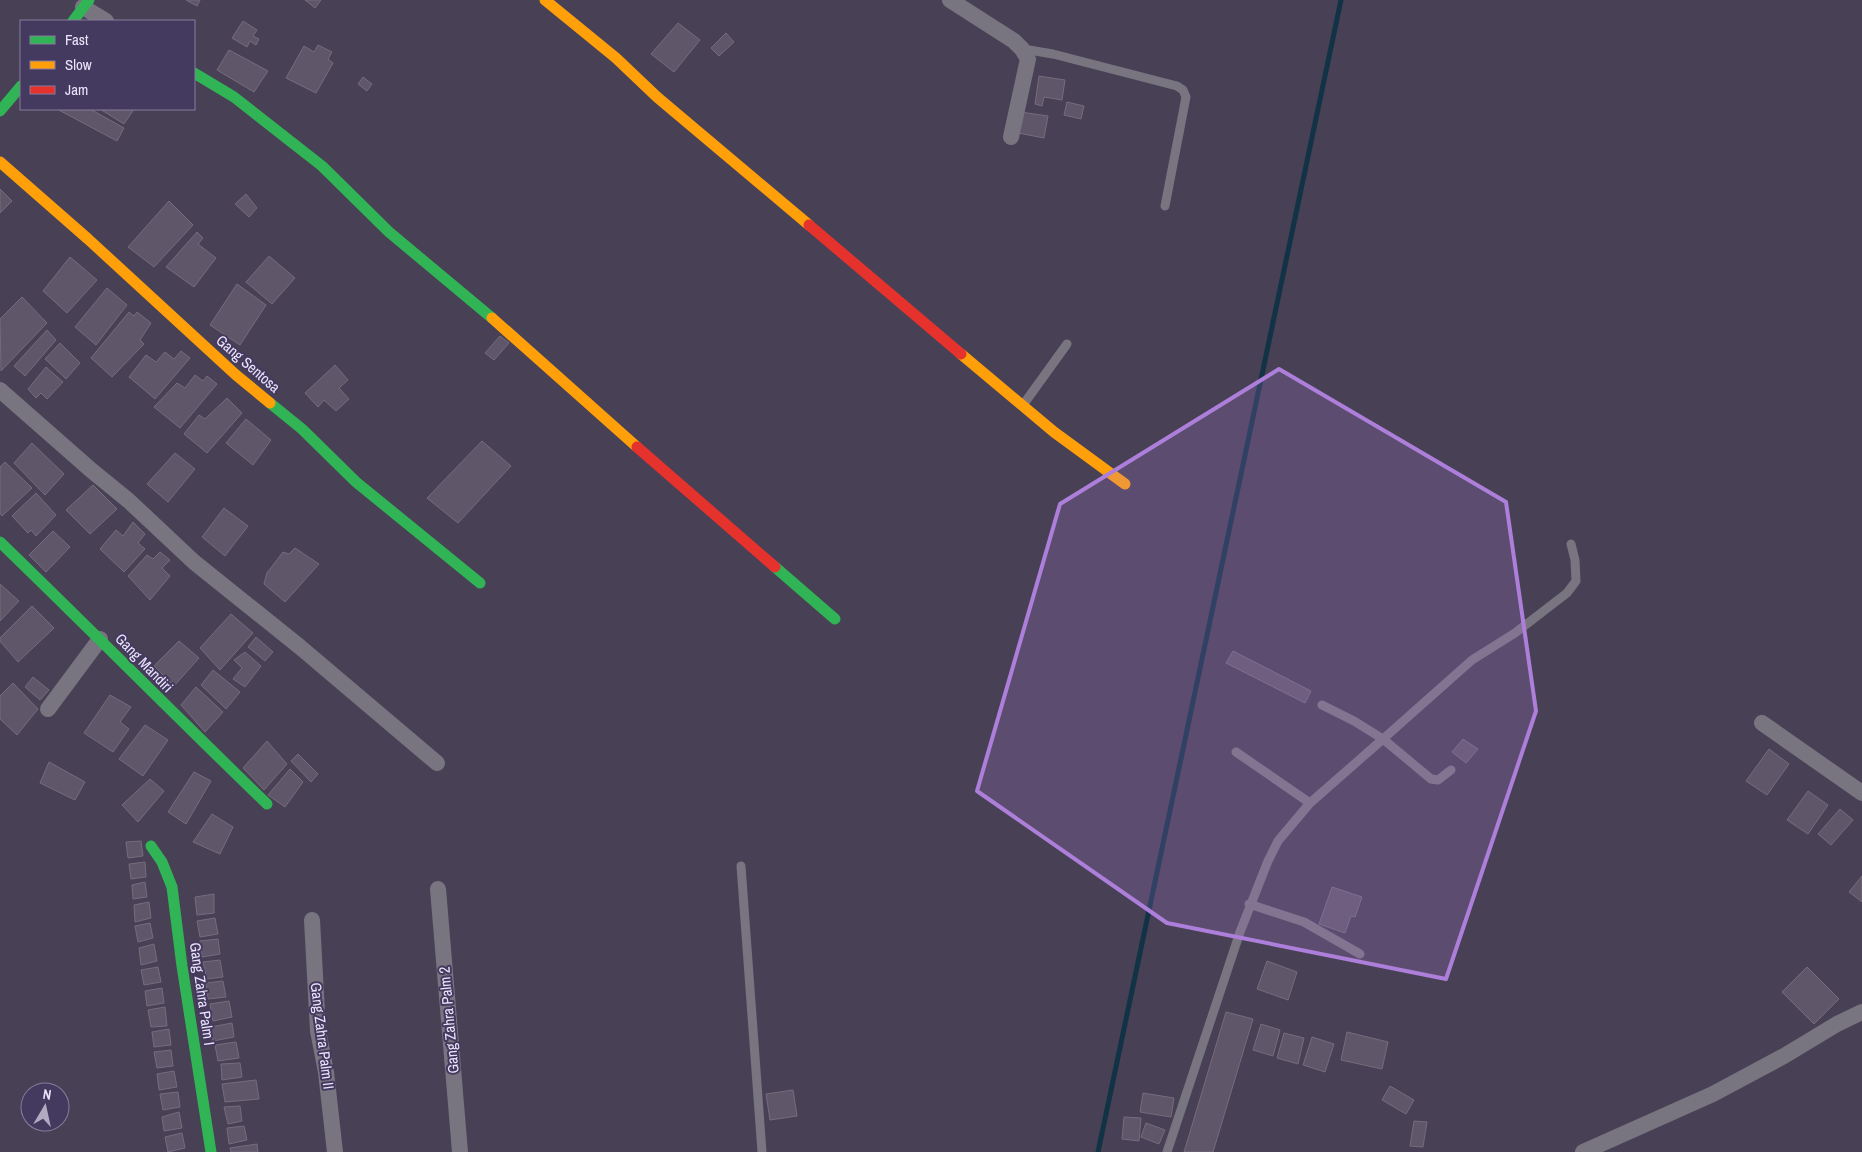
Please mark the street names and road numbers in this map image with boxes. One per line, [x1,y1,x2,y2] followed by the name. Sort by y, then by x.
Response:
[212,330,285,397] street label: Gang Sentosa
[111,628,178,697] street label: Gang Mandiri
[185,941,220,1047] street label: Gang Zahra Palm I
[433,966,464,1074] street label: Gang Zahra Palm 2
[306,981,339,1090] street label: Gang Zahra Palm II

